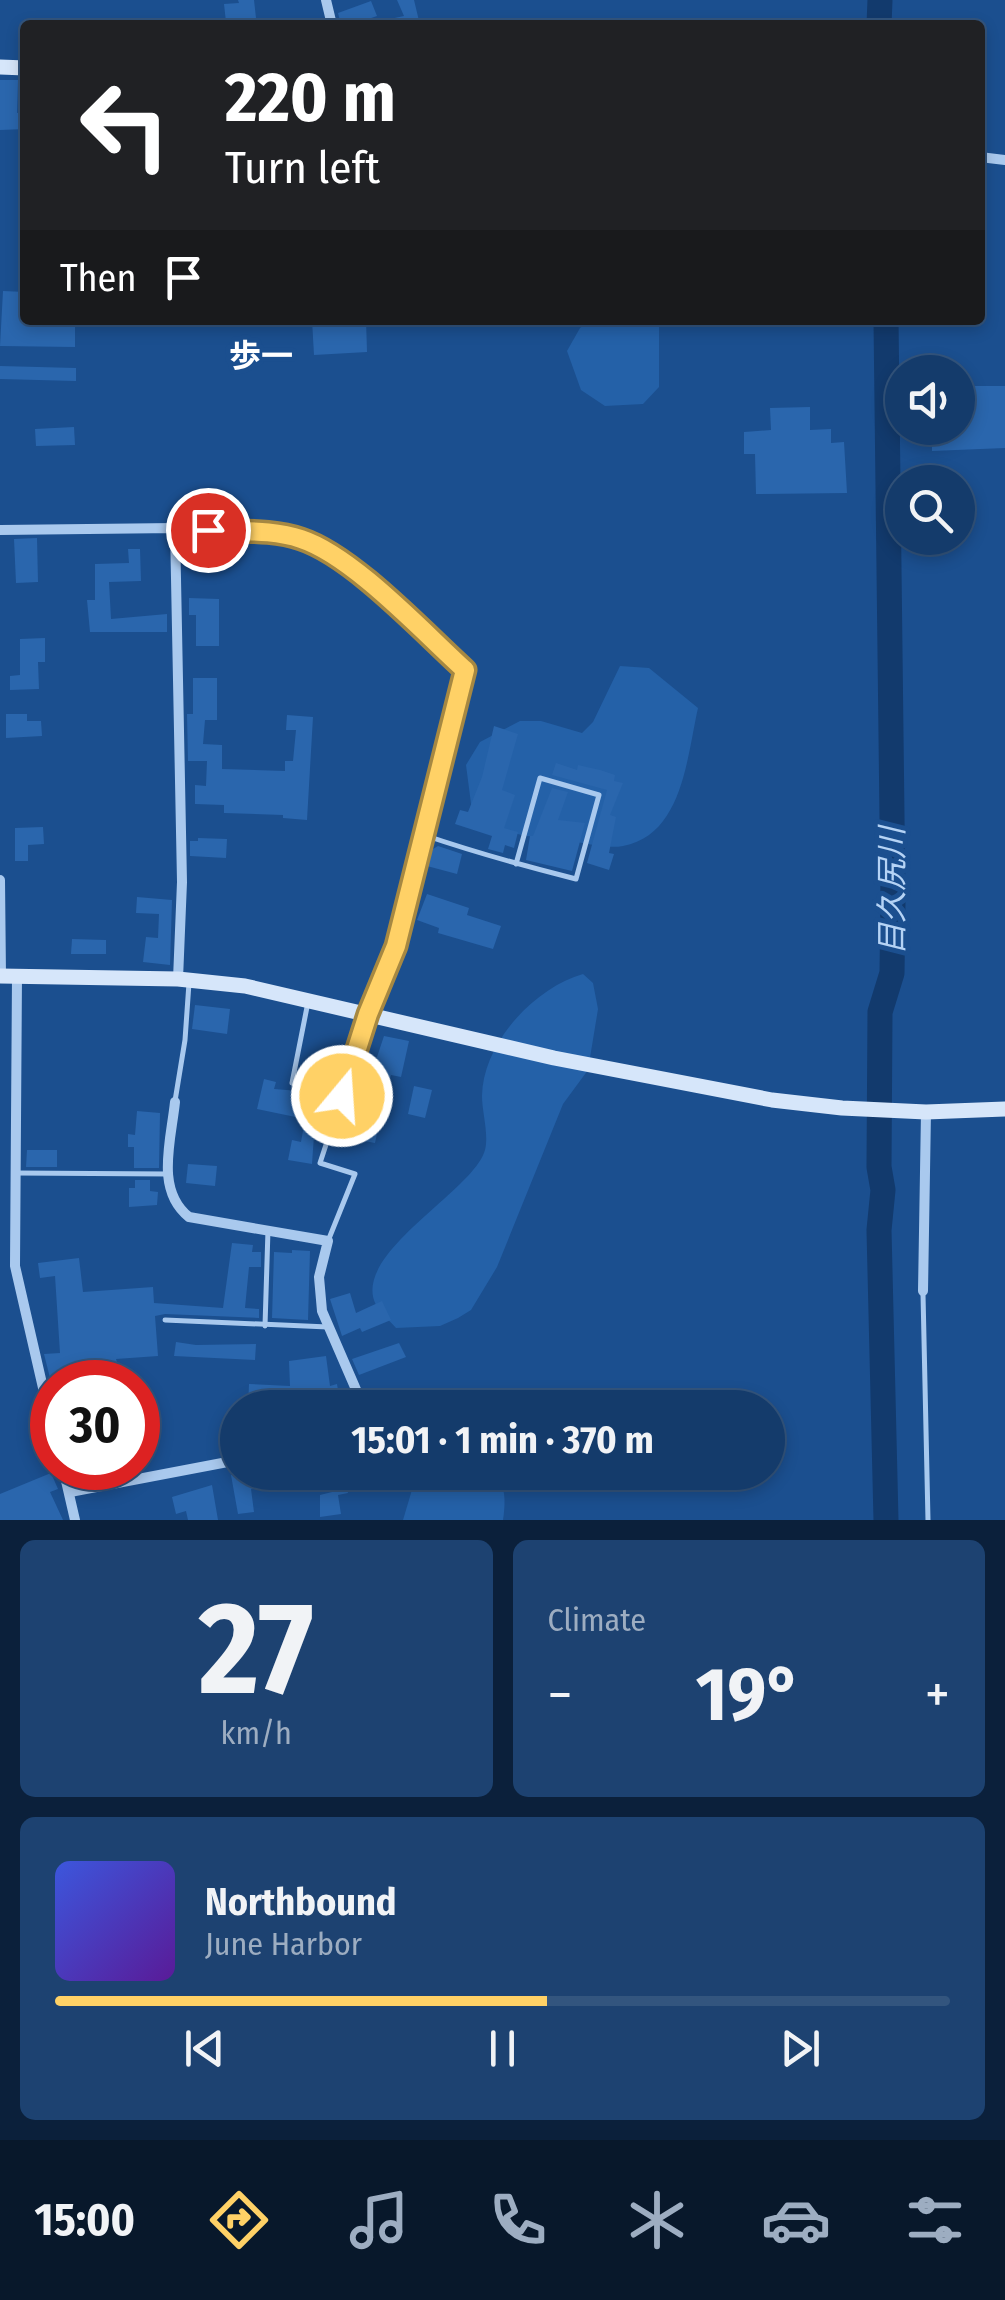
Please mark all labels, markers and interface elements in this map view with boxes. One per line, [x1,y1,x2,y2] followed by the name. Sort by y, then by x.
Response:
[225,56,396,140] text: 220 m
[60,60,190,190] icon: left
[225,141,380,195] text: Turn left
[156,250,211,305] icon: arrive
[60,255,136,301] text: Then
[229,337,293,375] district label: 歩一
[885,355,975,555] map controls
[885,355,975,445] button: sound
[885,465,975,555] button: search
[166,488,251,573] pin
[181,503,236,558] icon: arrive
[873,824,911,955] water label: 目久尻川
[290,1044,394,1148] position arrow
[30,1360,160,1490] speed limit sign: 30
[351,1417,654,1463] text: 15:01 · 1 min · 370 m
[199,1571,314,1727] text: 27
[548,1601,646,1639] text: Climate
[696,1650,801,1740] text: 19°
[548,1662,572,1728] text: −
[925,1662,950,1728] text: +
[221,1714,292,1752] text: km/h
[205,1879,397,1925] text: Northbound
[205,1925,362,1963] text: June Harbor
[177,2021,232,2076] icon: previous
[475,2021,530,2076] icon: pause
[773,2021,828,2076] icon: next
[204,2185,274,2255] icon: directions
[344,2185,414,2255] icon: music
[483,2185,553,2255] icon: phone
[622,2185,692,2255] icon: climate
[761,2185,831,2255] icon: car
[900,2185,970,2255] icon: filters
[35,2193,135,2247] text: 15:00

